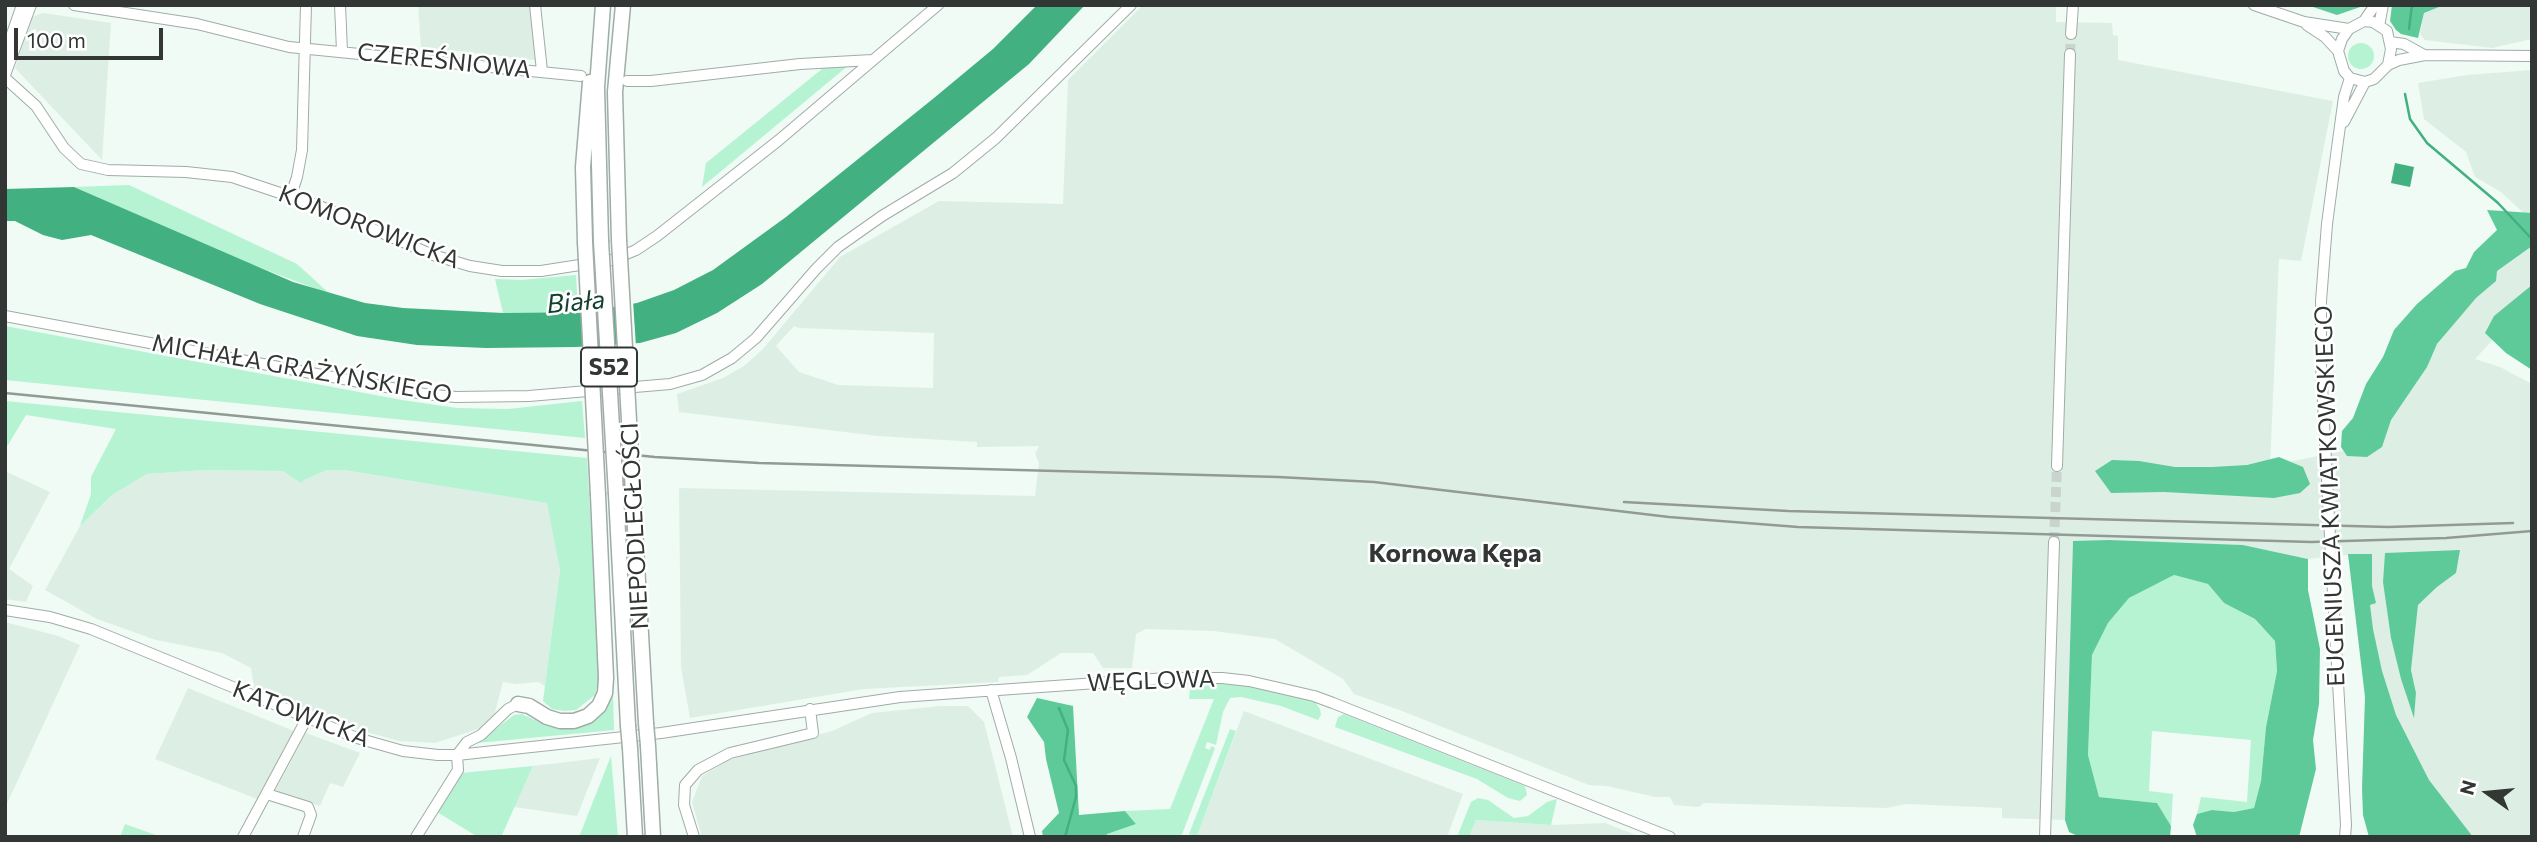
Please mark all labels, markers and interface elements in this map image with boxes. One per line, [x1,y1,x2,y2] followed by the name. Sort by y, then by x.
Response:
[18,14,166,58] scale bar
[27,27,86,52] text: 100 m
[356,38,532,84] street label: CZEREŚNIOWA
[274,179,464,275] street label: KOMOROWICKA
[546,284,606,320] water label: Biała
[2309,305,2351,687] street label: EUGENIUSZA KWIATKOWSKIEGO
[150,328,454,410] street label: MICHAŁA GRAŻYŃSKIEGO
[581,348,637,386] road number: S52
[615,422,655,630] street label: NIEPODLEGŁOŚCI
[1368,537,1542,569] district label: Kornowa Kępa
[1087,664,1215,698] street label: WĘGLOWA
[228,675,374,753] street label: KATOWICKA
[2453,758,2523,828] north arrow
[2454,778,2480,797] text: N

